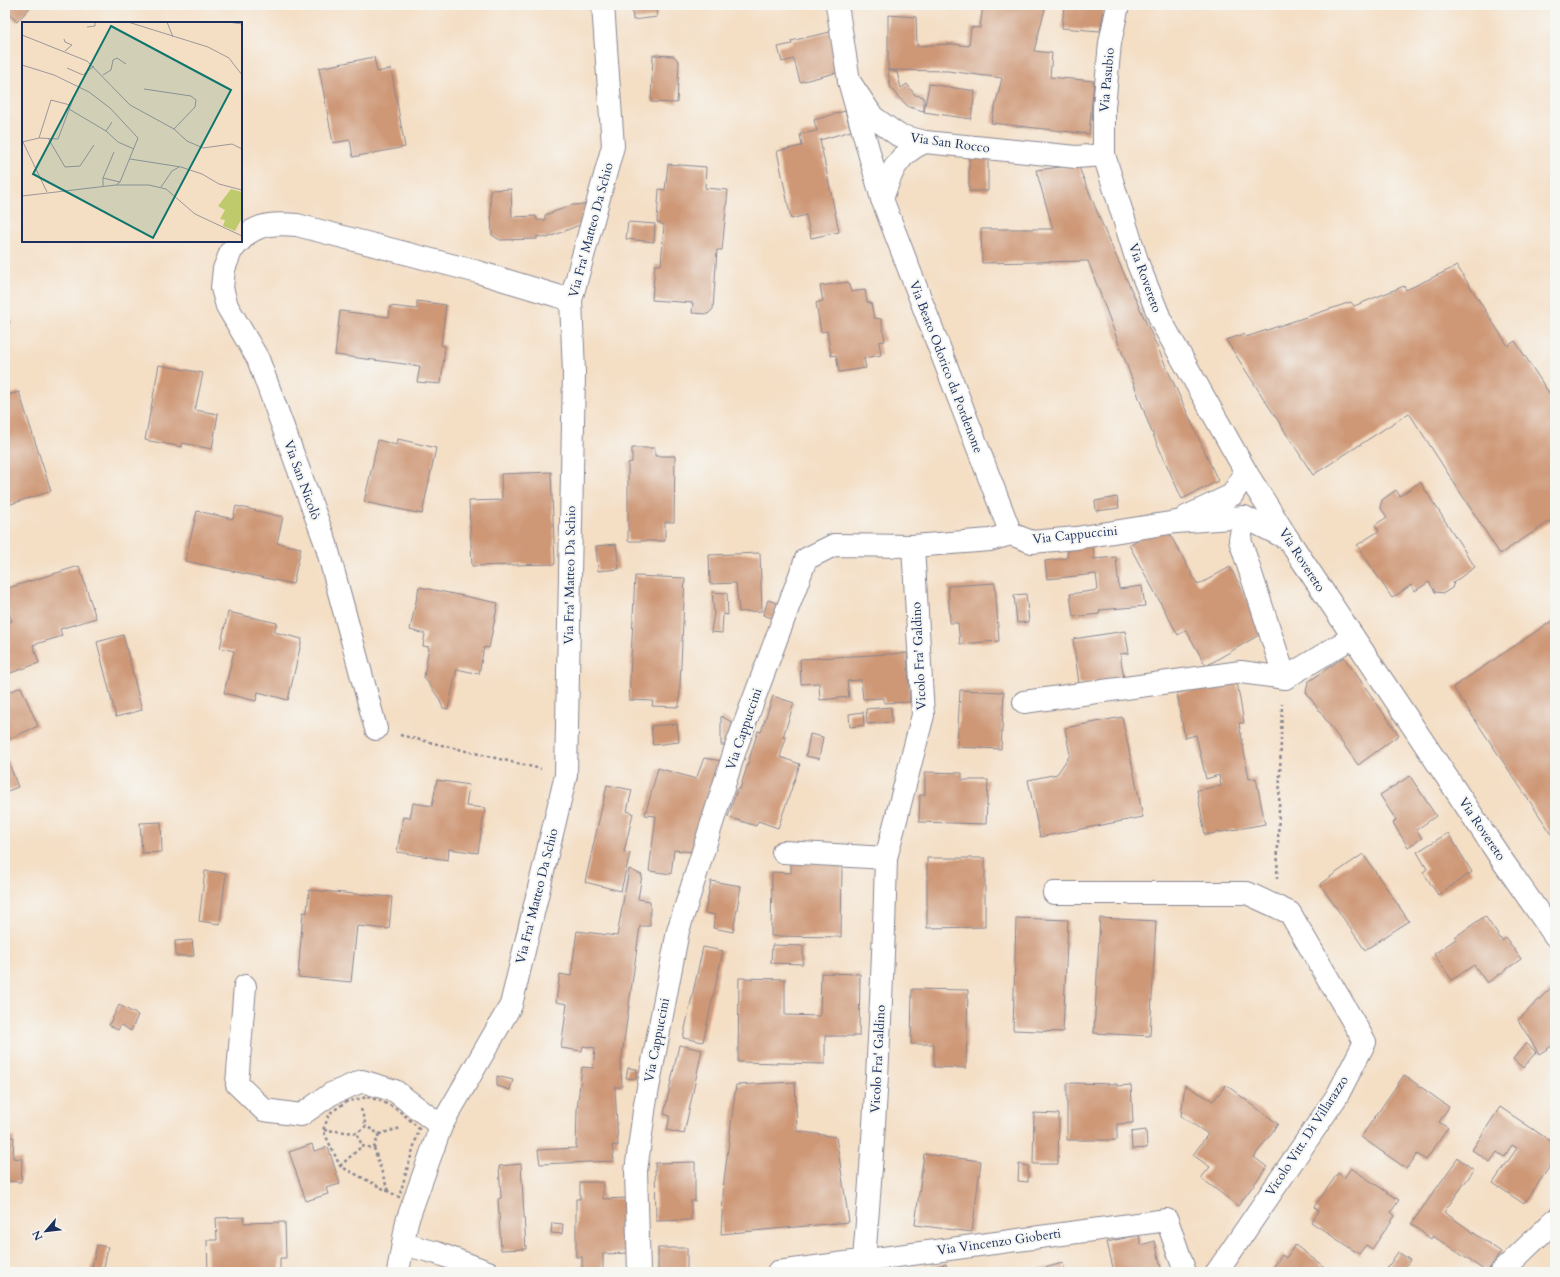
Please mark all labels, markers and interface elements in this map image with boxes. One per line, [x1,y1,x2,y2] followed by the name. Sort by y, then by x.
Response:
[22,22,242,242] inset map
[1095,47,1119,113] street label: Via Pasubio
[909,129,991,157] street label: Via San Rocco
[564,161,618,299] street label: Via Fra' Matteo Da Schio
[1124,241,1166,315] street label: Via Rovereto
[905,278,987,456] street label: Via Beato Odorico da Pordenone
[279,438,325,522] street label: Via San Nicolò
[560,505,580,645] street label: Via Fra' Matteo Da Schio
[1032,522,1119,548] street label: Via Cappuccini
[1275,525,1329,595] street label: Via Rovereto
[907,601,931,711] street label: Vicolo Fra' Galdino
[722,685,767,772] street label: Via Cappuccini
[1454,794,1510,864] street label: Via Rovereto
[511,826,563,966] street label: Via Fra' Matteo Da Schio
[640,996,674,1084] street label: Via Cappuccini
[866,1004,890,1114] street label: Vicolo Fra' Galdino
[1261,1072,1353,1200] street label: Vicolo Vitt. Di Villarazzo
[26,1211,66,1251] north arrow
[936,1224,1062,1260] street label: Via Vincenzo Gioberti
[29,1227,46,1243] text: N

